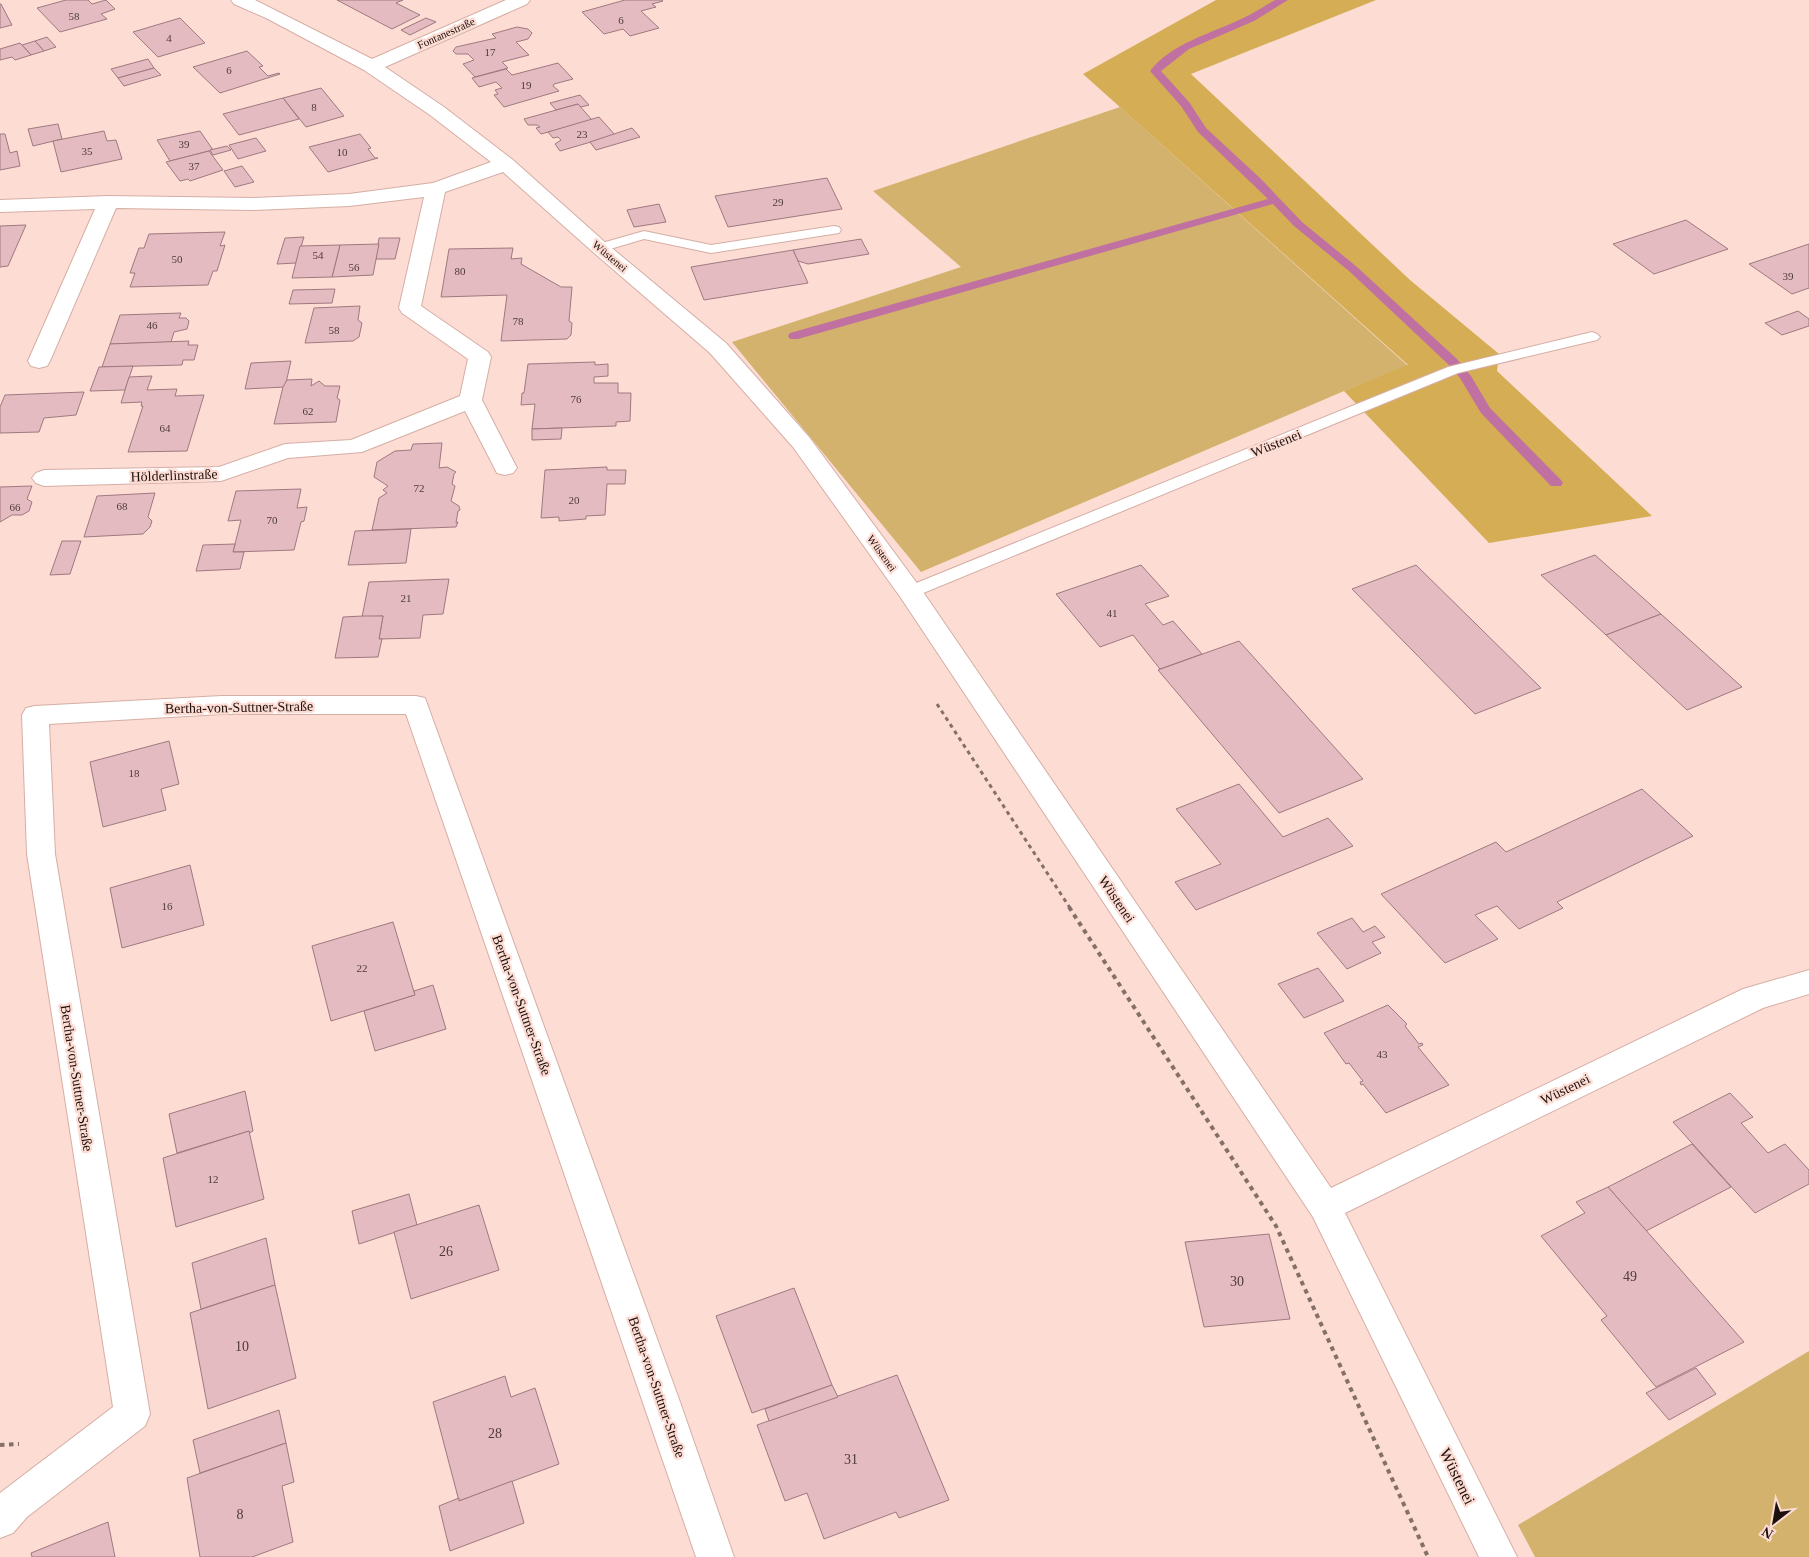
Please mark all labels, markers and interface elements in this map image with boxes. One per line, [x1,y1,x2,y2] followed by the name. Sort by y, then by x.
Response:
[69,10,80,22] house number: 58
[618,14,624,26] house number: 6
[415,15,477,51] street label: Fontanestraße
[166,32,172,44] house number: 4
[485,46,496,58] house number: 17
[226,64,232,76] house number: 6
[521,79,532,91] house number: 19
[311,101,317,113] house number: 8
[577,128,588,140] house number: 23
[179,138,190,150] house number: 39
[82,145,93,157] house number: 35
[337,146,348,158] house number: 10
[189,160,200,172] house number: 37
[773,196,784,208] house number: 29
[590,238,630,274] street label: Wüstenei
[313,249,324,261] house number: 54
[172,253,183,265] house number: 50
[349,261,360,273] house number: 56
[455,265,466,277] house number: 80
[1783,270,1794,282] house number: 39
[513,315,524,327] house number: 78
[147,319,158,331] house number: 46
[329,324,340,336] house number: 58
[571,393,582,405] house number: 76
[303,405,314,417] house number: 62
[160,422,171,434] house number: 64
[1249,427,1304,460] street label: Wüstenei
[130,466,218,485] street label: Hölderlinstraße
[414,482,425,494] house number: 72
[569,494,580,506] house number: 20
[117,500,128,512] house number: 68
[10,501,21,513] house number: 66
[267,514,278,526] house number: 70
[865,533,899,573] street label: Wüstenei
[401,592,412,604] house number: 21
[1107,607,1118,619] house number: 41
[165,699,313,716] street label: Bertha-von-Suttner-Straße
[129,767,140,779] house number: 18
[1096,873,1138,925] street label: Wüstenei
[162,900,173,912] house number: 16
[489,933,554,1077] street label: Bertha-von-Suttner-Straße
[357,962,368,974] house number: 22
[58,1004,96,1152] street label: Bertha-von-Suttner-Straße
[1377,1048,1388,1060] house number: 43
[1538,1071,1592,1108] street label: Wüstenei
[208,1173,219,1185] house number: 12
[439,1244,453,1259] house number: 26
[1623,1269,1637,1284] house number: 49
[1230,1274,1244,1289] house number: 30
[625,1315,688,1460] street label: Bertha-von-Suttner-Straße
[235,1339,249,1354] house number: 10
[488,1426,502,1441] house number: 28
[1437,1445,1479,1508] street label: Wüstenei
[844,1452,858,1467] house number: 31
[1749,1497,1799,1547] north arrow
[237,1507,244,1522] house number: 8
[1759,1524,1776,1542] text: N

